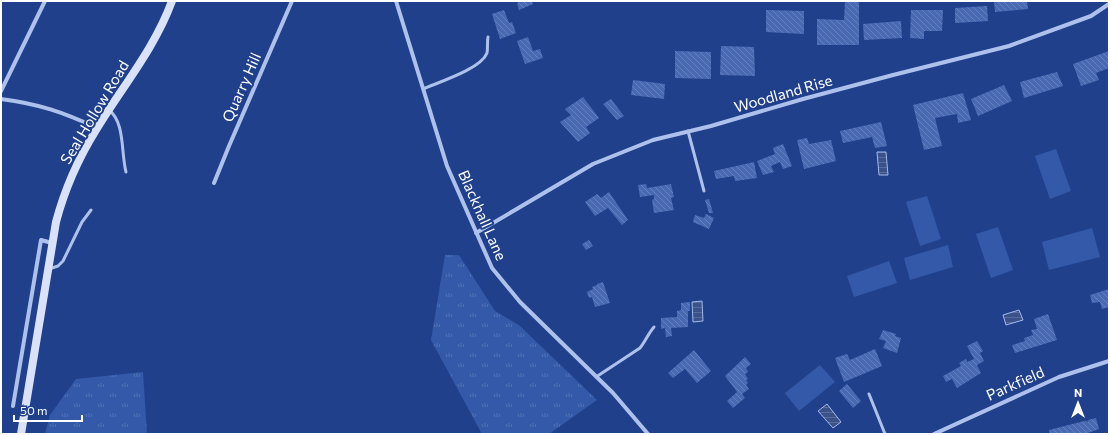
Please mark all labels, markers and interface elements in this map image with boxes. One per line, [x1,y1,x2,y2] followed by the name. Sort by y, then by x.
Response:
[218,50,264,124] street label: Quarry Hill
[56,57,132,167] street label: Seal Hollow Road
[732,70,834,116] street label: Woodland Rise
[455,167,511,263] street label: Blackhall Lane
[983,362,1047,404] street label: Parkfield
[1058,383,1098,423] north arrow
[1074,386,1082,399] text: N
[14,397,82,423] scale bar
[20,403,48,417] text: 50 m

